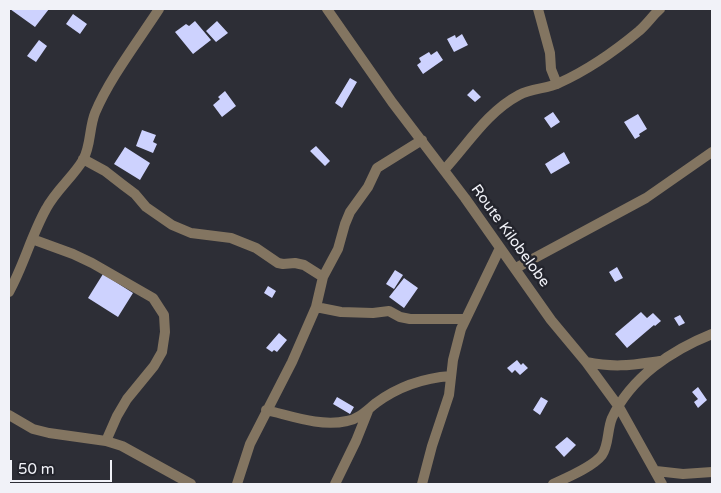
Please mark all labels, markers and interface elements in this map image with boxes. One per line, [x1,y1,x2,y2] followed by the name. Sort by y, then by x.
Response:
[467,181,553,291] street label: Route Kilobelobe
[12,450,115,482] scale bar
[18,460,55,478] text: 50 m

